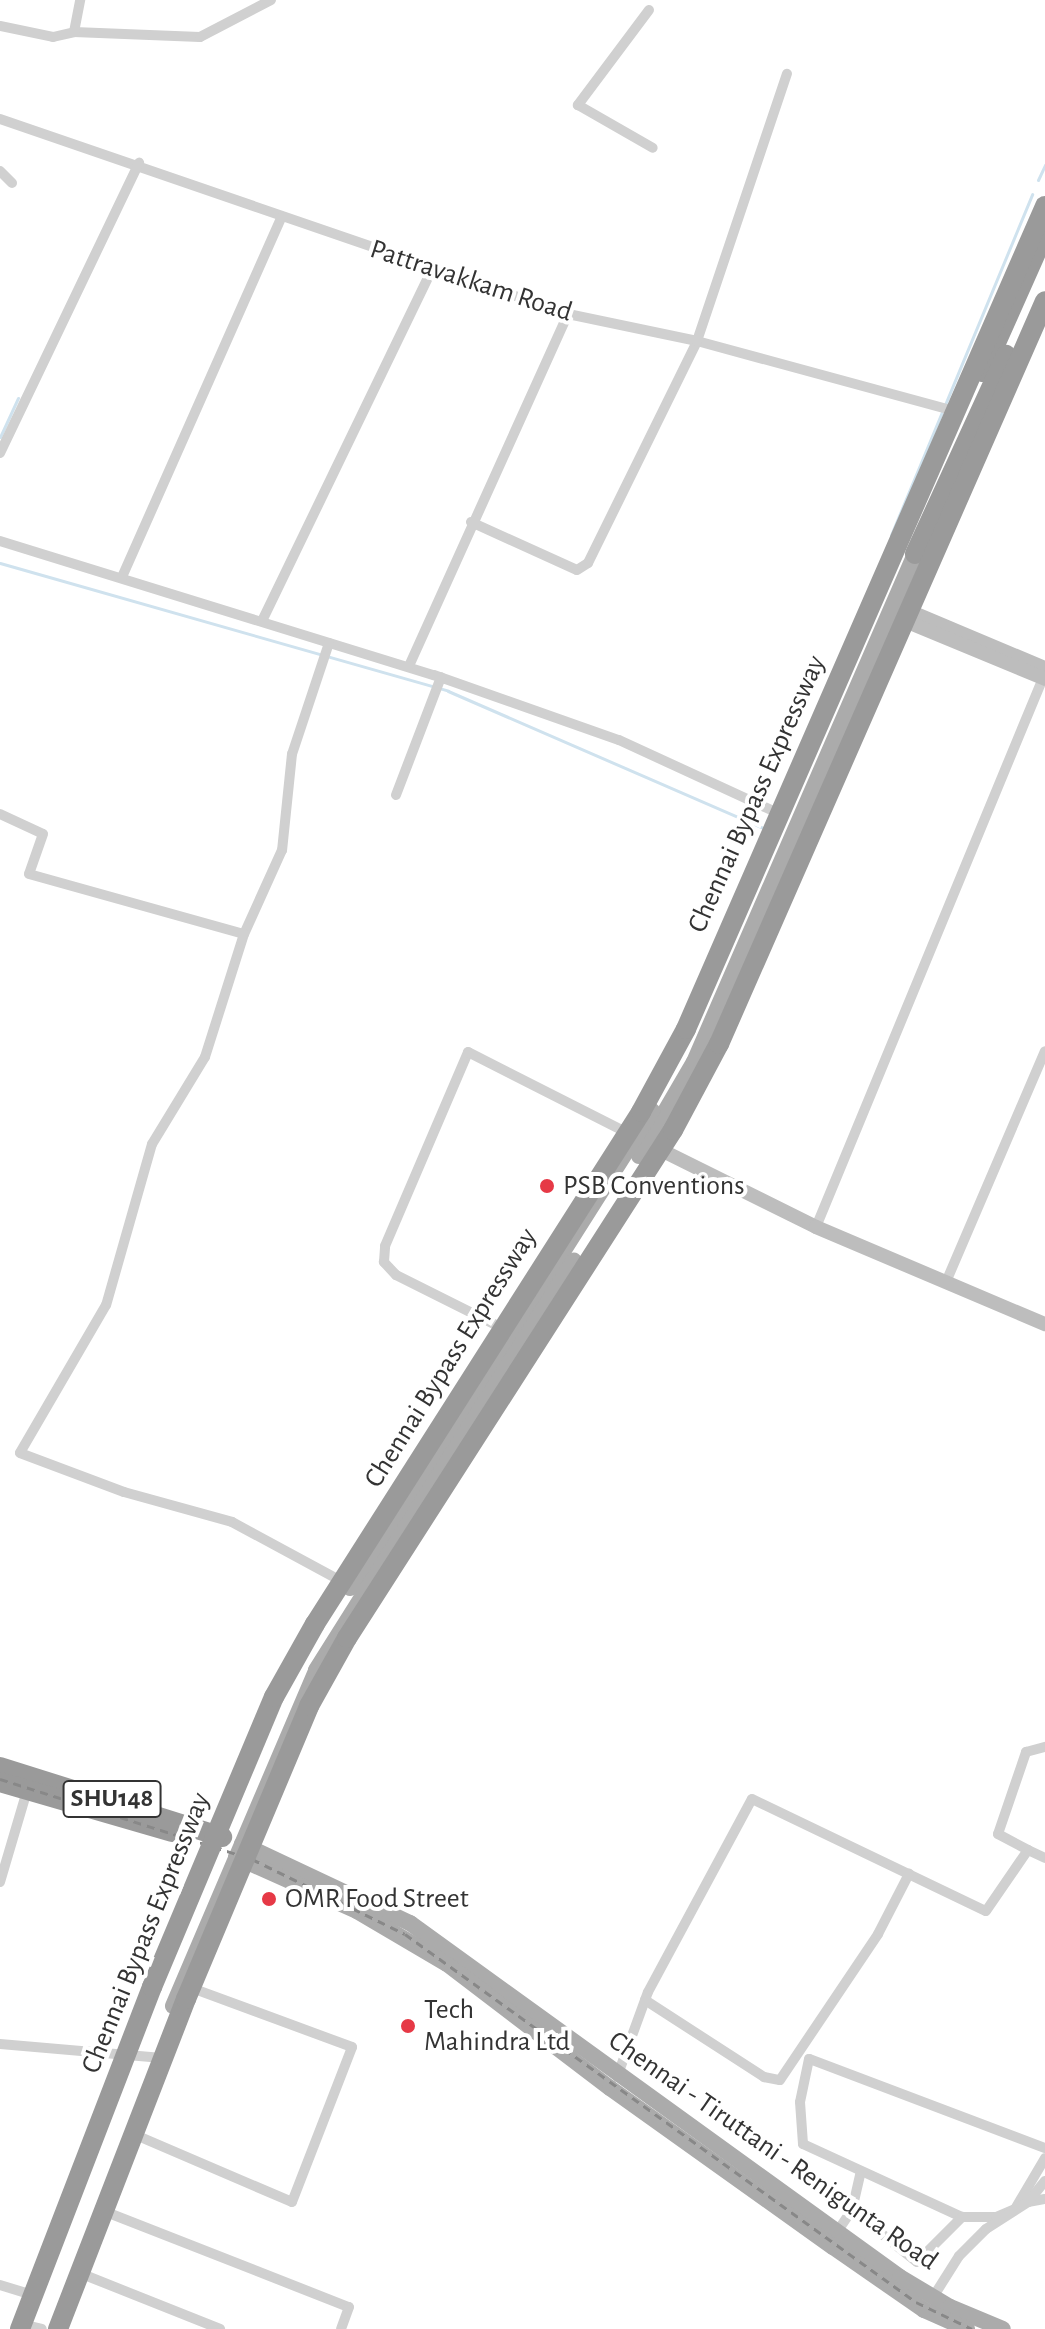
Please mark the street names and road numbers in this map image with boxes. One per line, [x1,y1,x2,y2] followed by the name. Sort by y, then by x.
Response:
[366,232,576,330] street label: Pattravakkam Road
[681,650,833,938] street label: Chennai Bypass Expressway
[357,1222,545,1494] street label: Chennai Bypass Expressway
[62,1777,162,1821] road number: SHU148
[74,1788,218,2078] street label: Chennai Bypass Expressway
[602,2024,944,2278] street label: Chennai - Tiruttani - Renigunta Road

